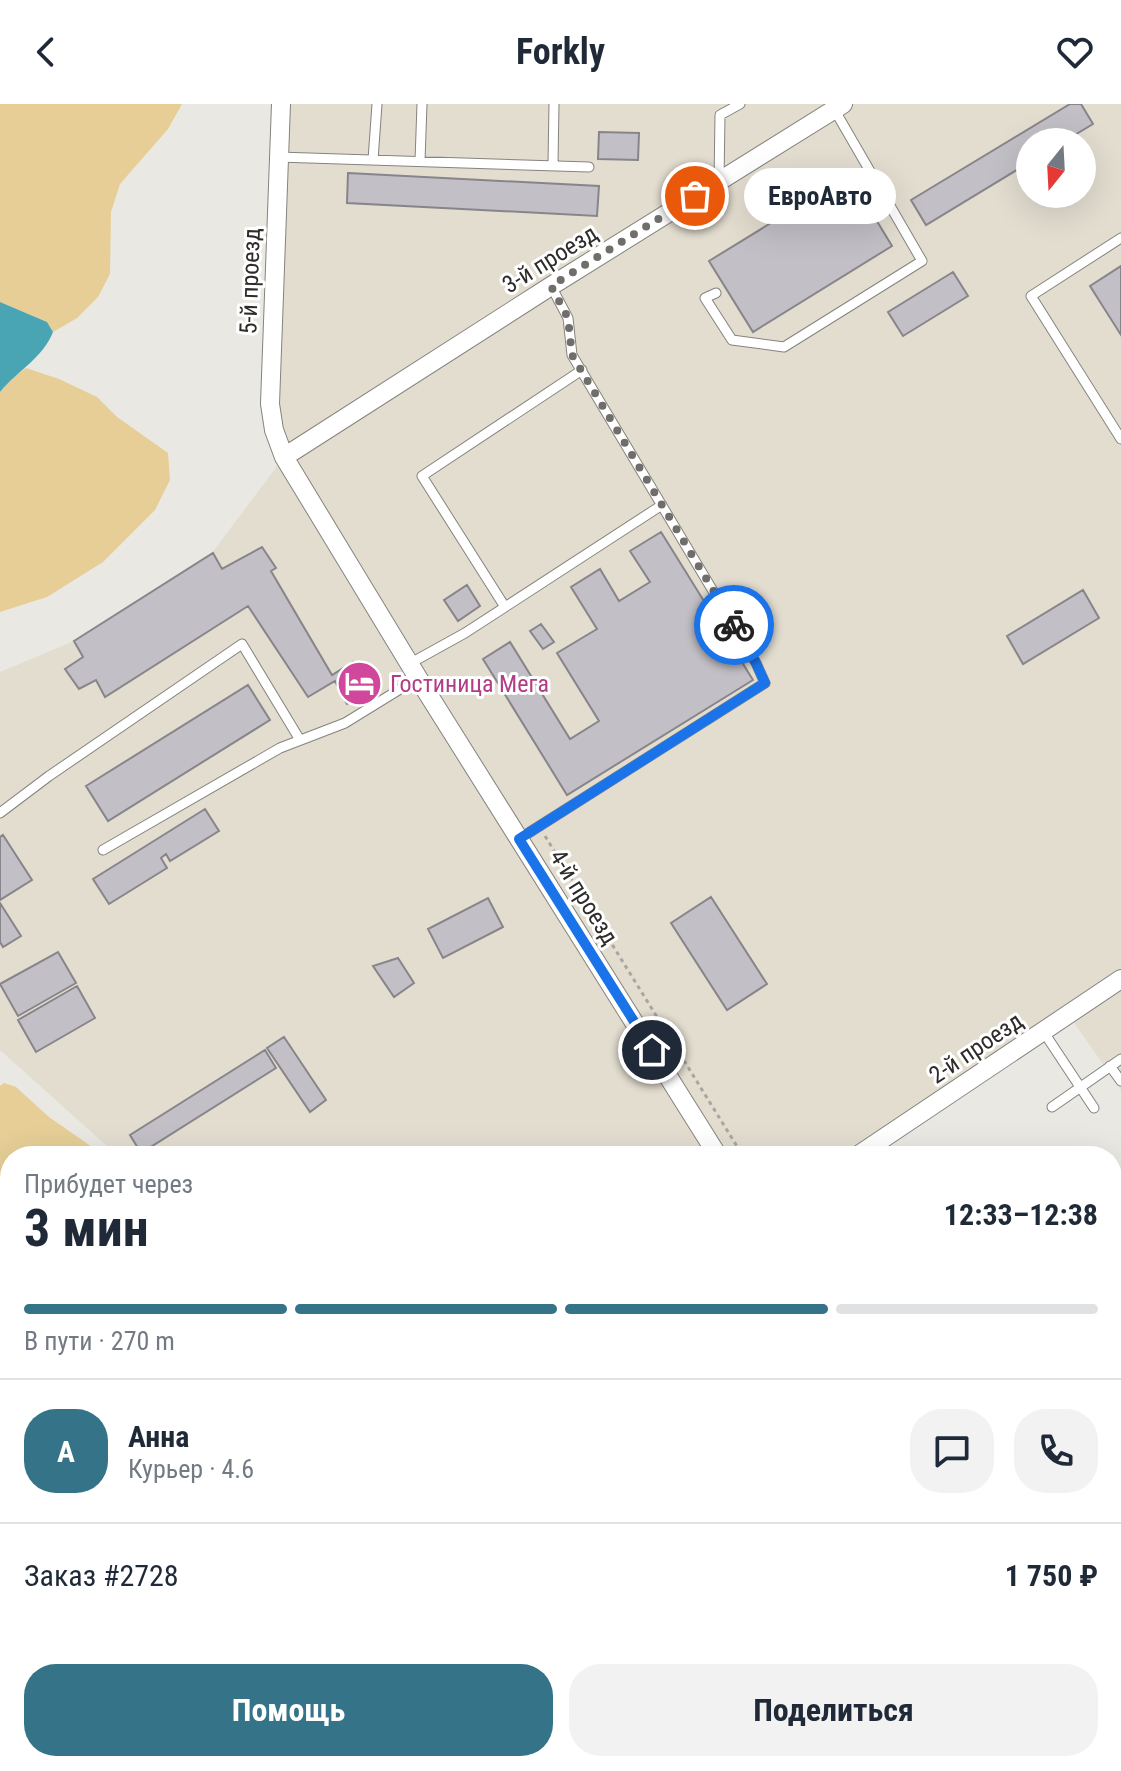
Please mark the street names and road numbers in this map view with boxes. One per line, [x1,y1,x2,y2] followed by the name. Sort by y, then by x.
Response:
[497,219,603,299] street label: 3-й проезд
[234,227,266,335] street label: 5-й проезд
[544,844,624,950] street label: 4-й проезд
[924,1007,1028,1089] street label: 2-й проезд

